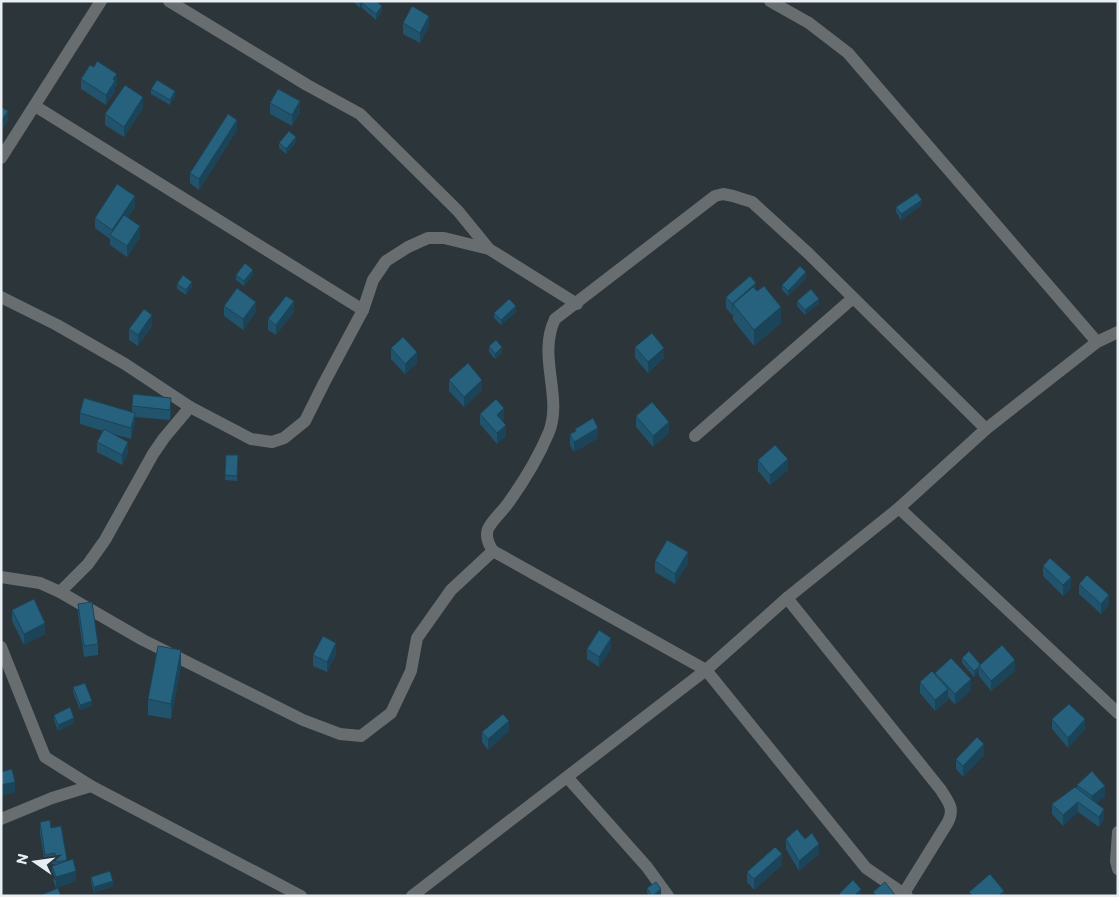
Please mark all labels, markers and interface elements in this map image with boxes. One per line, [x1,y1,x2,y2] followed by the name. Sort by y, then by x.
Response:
[10,837,60,887] north arrow
[12,852,31,866] text: N

